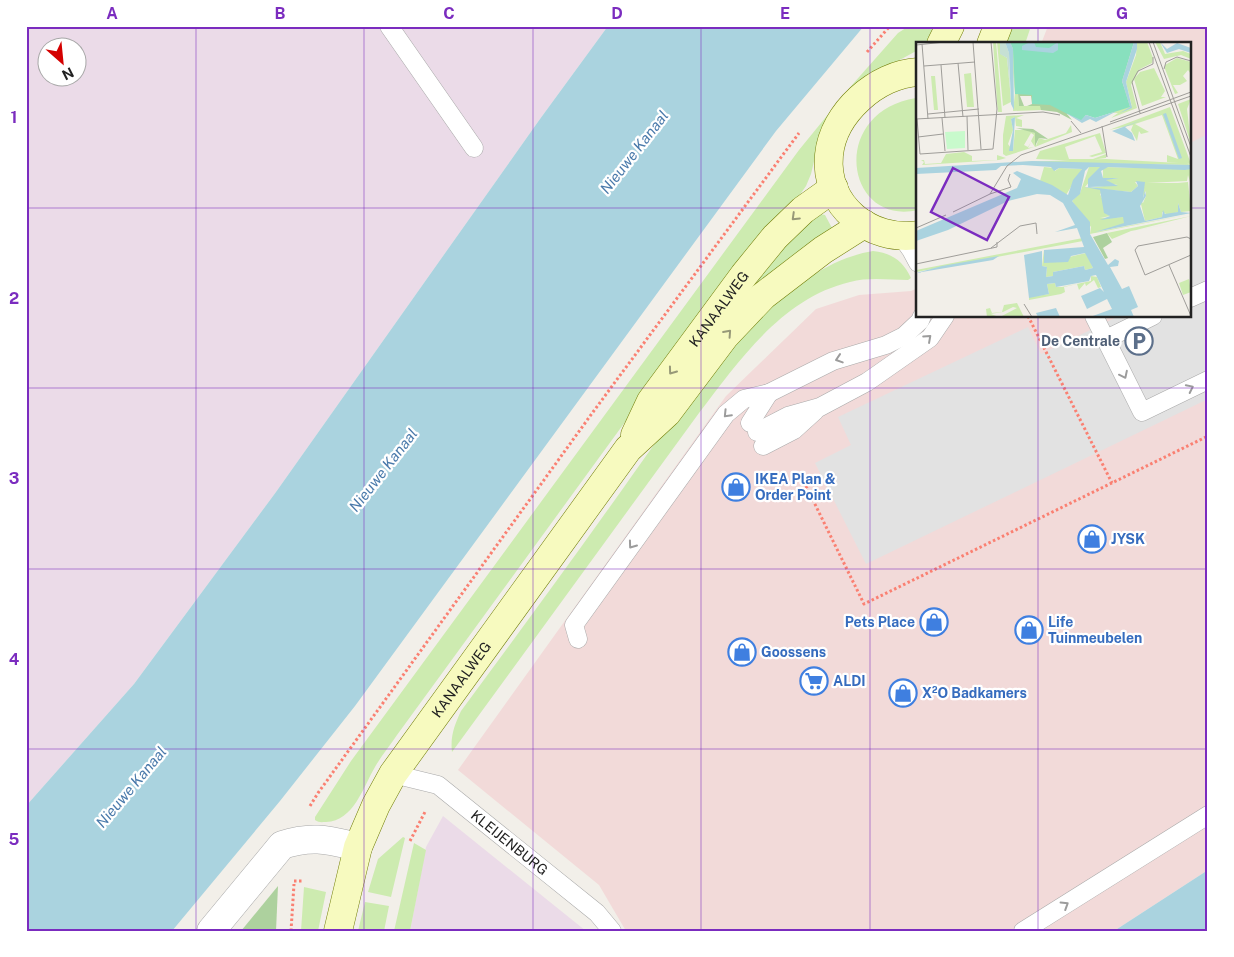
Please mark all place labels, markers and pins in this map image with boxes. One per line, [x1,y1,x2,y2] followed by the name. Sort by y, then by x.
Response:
[1124,326,1154,356] parking icon: De Centrale
[1041,333,1120,349] place label: De Centrale
[755,471,836,503] place label: IKEA Plan & Order Point
[721,472,751,502] shop icon: IKEA Plan & Order Point
[1077,524,1107,554] shop icon: JYSK
[1111,531,1145,547] place label: JYSK
[919,607,949,637] shop icon: Pets Place
[845,614,915,630] place label: Pets Place
[1048,614,1142,646] place label: Life Tuinmeubelen
[1014,615,1044,645] shop icon: Life Tuinmeubelen
[727,637,757,667] shop icon: Goossens
[761,644,826,660] place label: Goossens
[799,666,829,696] supermarket icon: ALDI
[833,673,866,689] place label: ALDI
[888,678,918,708] shop icon: X²O Badkamers
[922,685,1027,701] place label: X²O Badkamers

